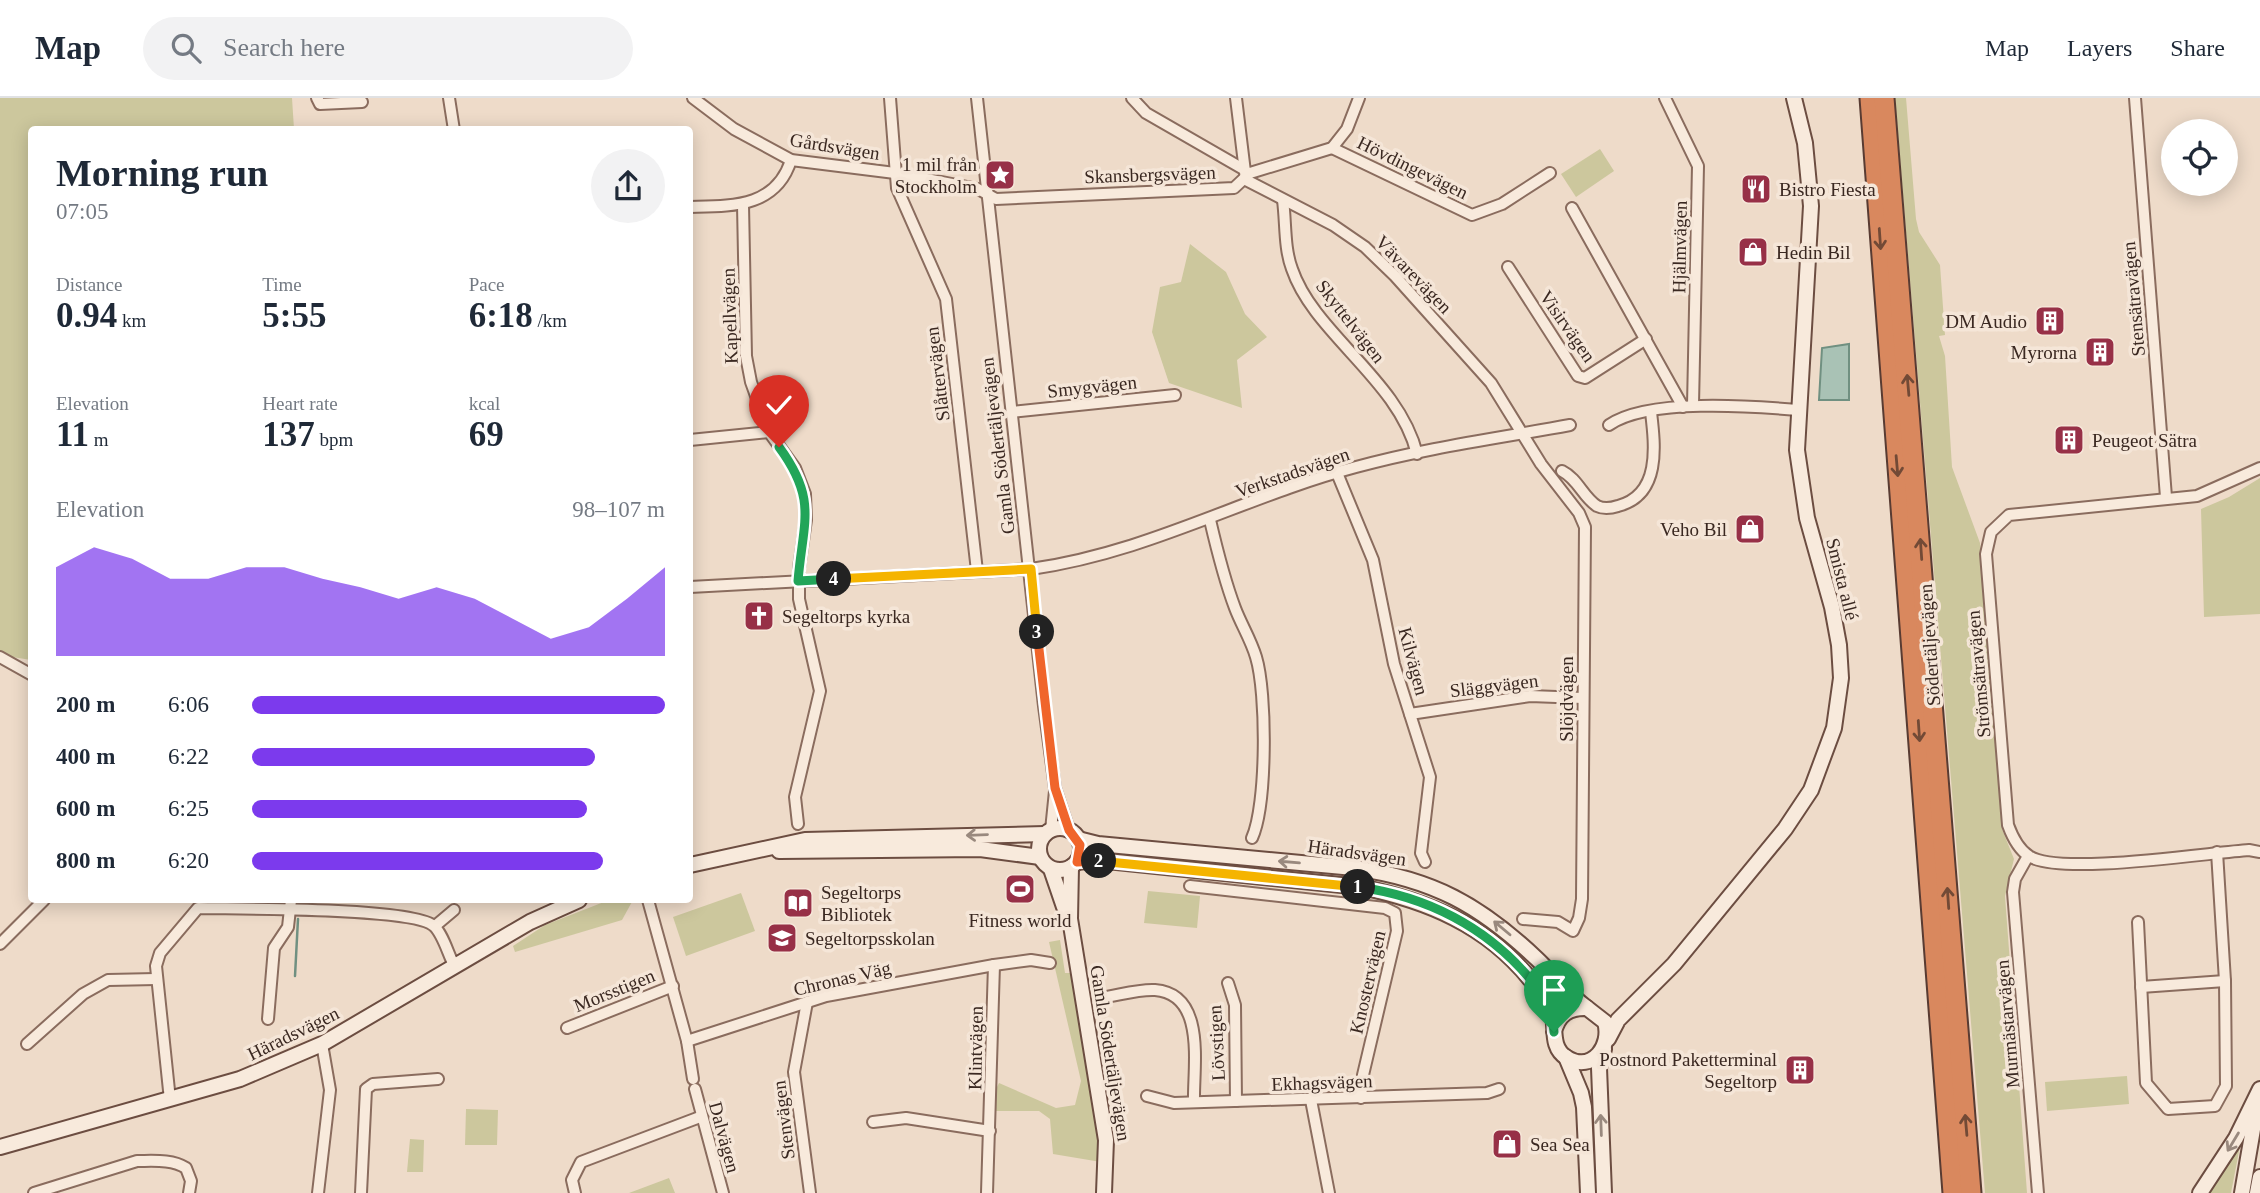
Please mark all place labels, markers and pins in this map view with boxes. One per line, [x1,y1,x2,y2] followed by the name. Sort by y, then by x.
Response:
[895,154,977,197] place label: 1 mil från Stockholm
[983,158,1017,192] place icon: 1 mil från Stockholm
[1739,172,1773,206] restaurant icon: Bistro Fiesta
[1779,179,1876,200] place label: Bistro Fiesta
[1736,235,1770,269] shop icon: Hedin Bil
[1776,242,1850,263] place label: Hedin Bil
[2033,304,2067,338] building icon: DM Audio
[1945,311,2027,332] place label: DM Audio
[2083,335,2117,369] building icon: Myrorna
[2011,342,2078,363] place label: Myrorna
[749,375,809,447] pin
[2052,423,2086,457] building icon: Peugeot Sätra
[2092,430,2198,451] place label: Peugeot Sätra
[1733,512,1767,546] shop icon: Veho Bil
[1660,519,1727,540] place label: Veho Bil
[816,561,852,596] pin: 4
[742,599,776,633] church icon: Segeltorps kyrka
[782,606,911,627] place label: Segeltorps kyrka
[1020,614,1054,650] pin: 3
[1082,844,1116,878] pin: 2
[1340,870,1376,904] pin: 1
[1003,872,1037,906] sports icon: Fitness world
[821,882,901,925] place label: Segeltorps Bibliotek
[781,886,815,920] library icon: Segeltorps Bibliotek
[969,910,1072,931] place label: Fitness world
[765,921,799,955] school or university icon: Segeltorpsskolan
[805,928,935,949] place label: Segeltorpsskolan
[1524,960,1584,1032] pin
[1599,1049,1777,1092] place label: Postnord Paketterminal Segeltorp
[1783,1053,1817,1087] building icon: Postnord Paketterminal Segeltorp
[1490,1127,1524,1161] shop icon: Sea Sea
[1530,1134,1590,1155] place label: Sea Sea

